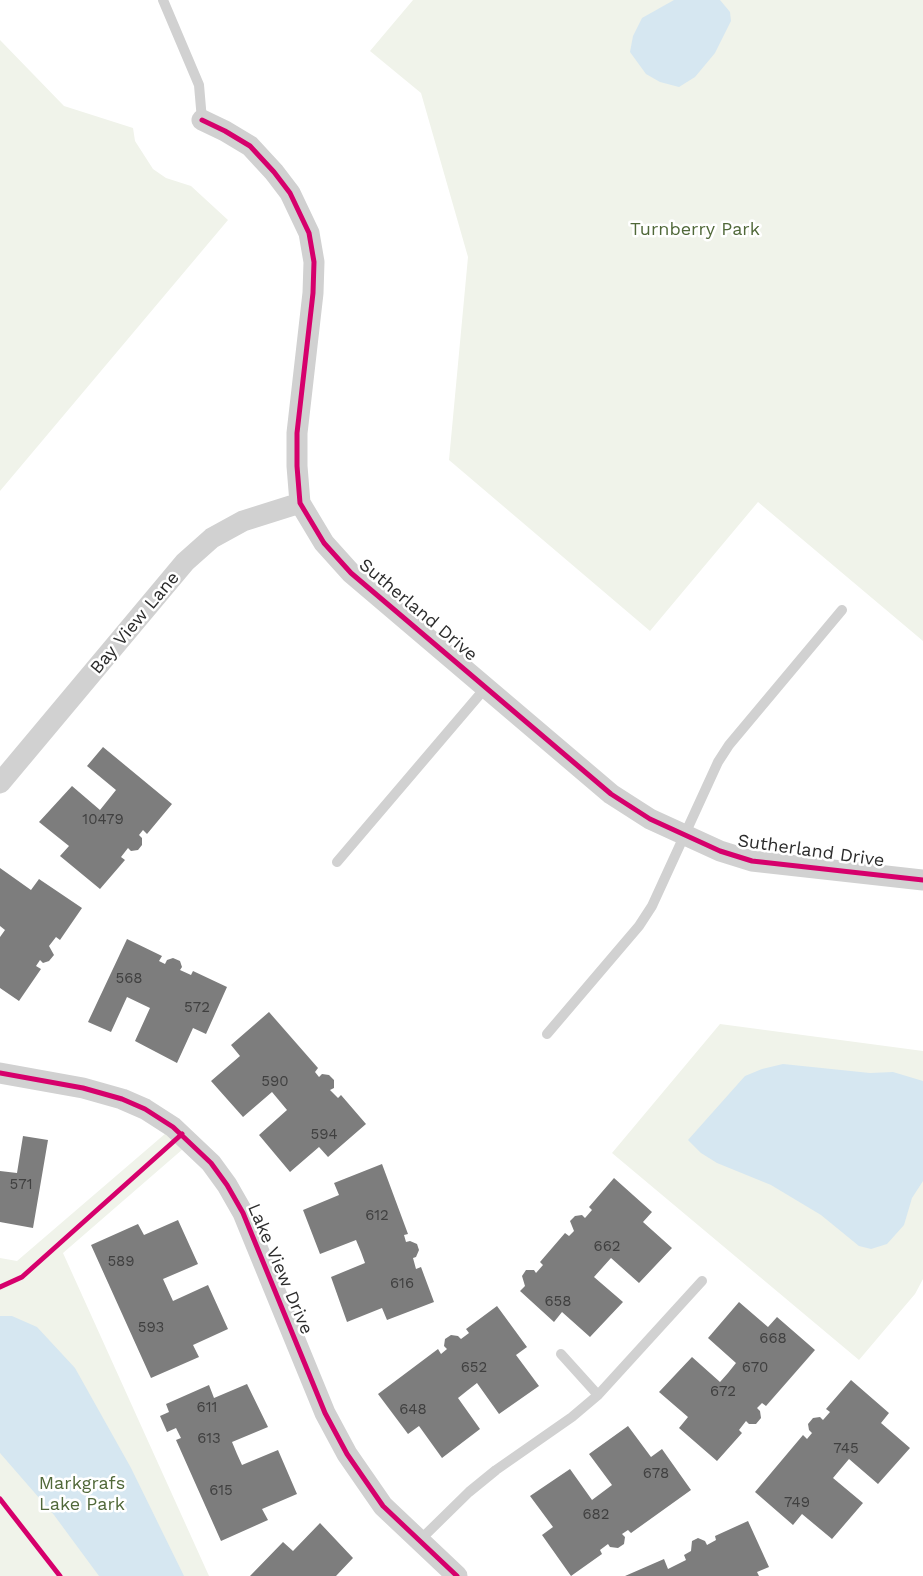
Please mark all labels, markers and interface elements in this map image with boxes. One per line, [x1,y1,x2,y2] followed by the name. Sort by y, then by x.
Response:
[630,219,760,241] park label: Turnberry Park
[354,554,482,666] street label: Sutherland Drive
[86,567,184,679] street label: Bay View Lane
[82,811,124,829] house number: 10479
[736,830,886,872] street label: Sutherland Drive
[115,970,143,988] house number: 568
[184,999,210,1017] house number: 572
[261,1073,289,1091] house number: 590
[310,1126,338,1144] house number: 594
[10,1176,32,1194] house number: 571
[243,1200,317,1338] street label: Lake View Drive
[365,1207,389,1225] house number: 612
[594,1238,620,1256] house number: 662
[107,1253,135,1271] house number: 589
[390,1275,414,1293] house number: 616
[544,1293,572,1311] house number: 658
[138,1319,164,1337] house number: 593
[759,1330,787,1348] house number: 668
[461,1359,487,1377] house number: 652
[742,1359,768,1377] house number: 670
[710,1383,736,1401] house number: 672
[197,1399,217,1417] house number: 611
[399,1401,427,1419] house number: 648
[197,1430,221,1448] house number: 613
[833,1440,859,1458] house number: 745
[643,1465,669,1483] house number: 678
[39,1473,125,1516] park label: Markgrafs Lake Park
[209,1482,233,1500] house number: 615
[784,1494,810,1512] house number: 749
[582,1506,610,1524] house number: 682

